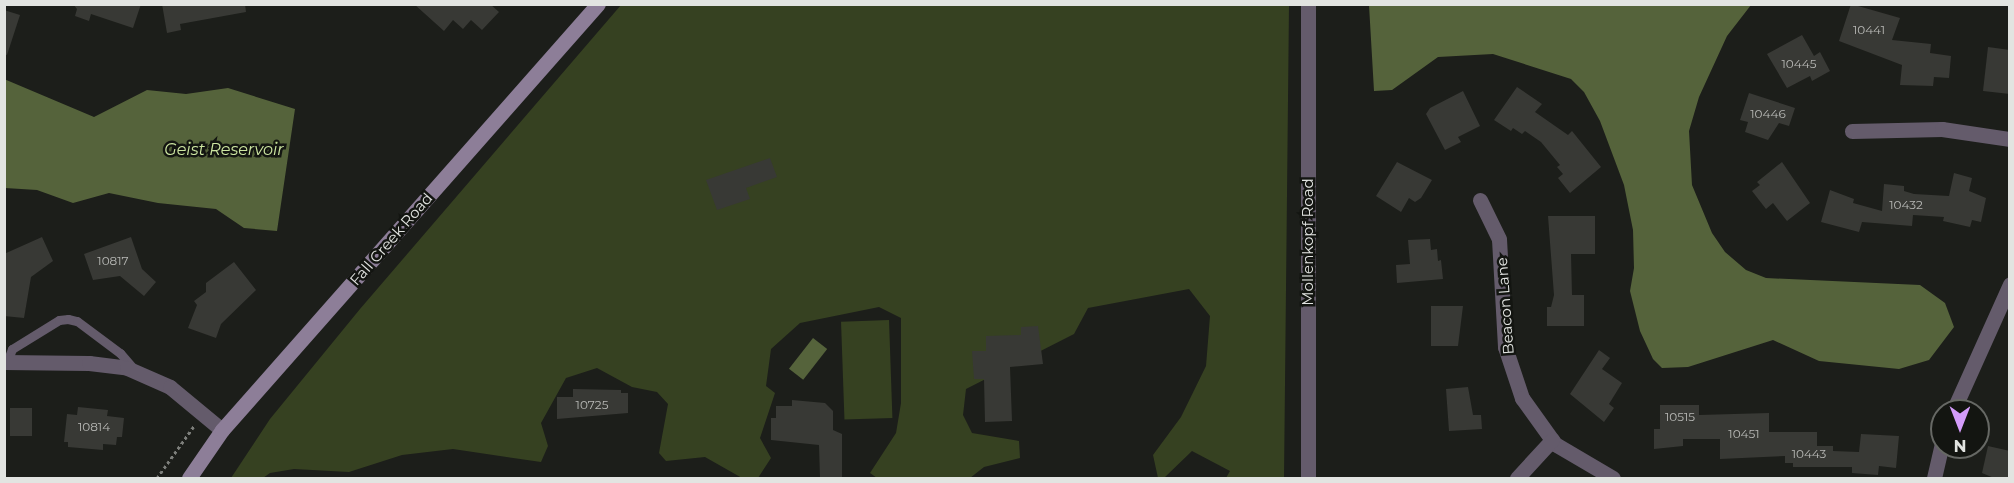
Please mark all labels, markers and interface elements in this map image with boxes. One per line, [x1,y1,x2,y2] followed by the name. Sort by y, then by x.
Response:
[1853,23,1885,37] house number: 10441
[1782,57,1816,71] house number: 10445
[1750,107,1786,121] house number: 10446
[164,140,284,160] water label: Geist Reservoir
[1299,178,1317,306] street label: Mollenkopf Road
[346,189,436,289] street label: Fall Creek Road
[1889,198,1923,212] house number: 10432
[97,254,129,268] house number: 10817
[1493,257,1517,355] street label: Beacon Lane
[576,398,608,412] house number: 10725
[1930,399,1990,459] north arrow
[1665,410,1695,424] house number: 10515
[78,420,110,434] house number: 10814
[1728,427,1760,441] house number: 10451
[1954,436,1966,455] text: N
[1792,447,1826,461] house number: 10443

